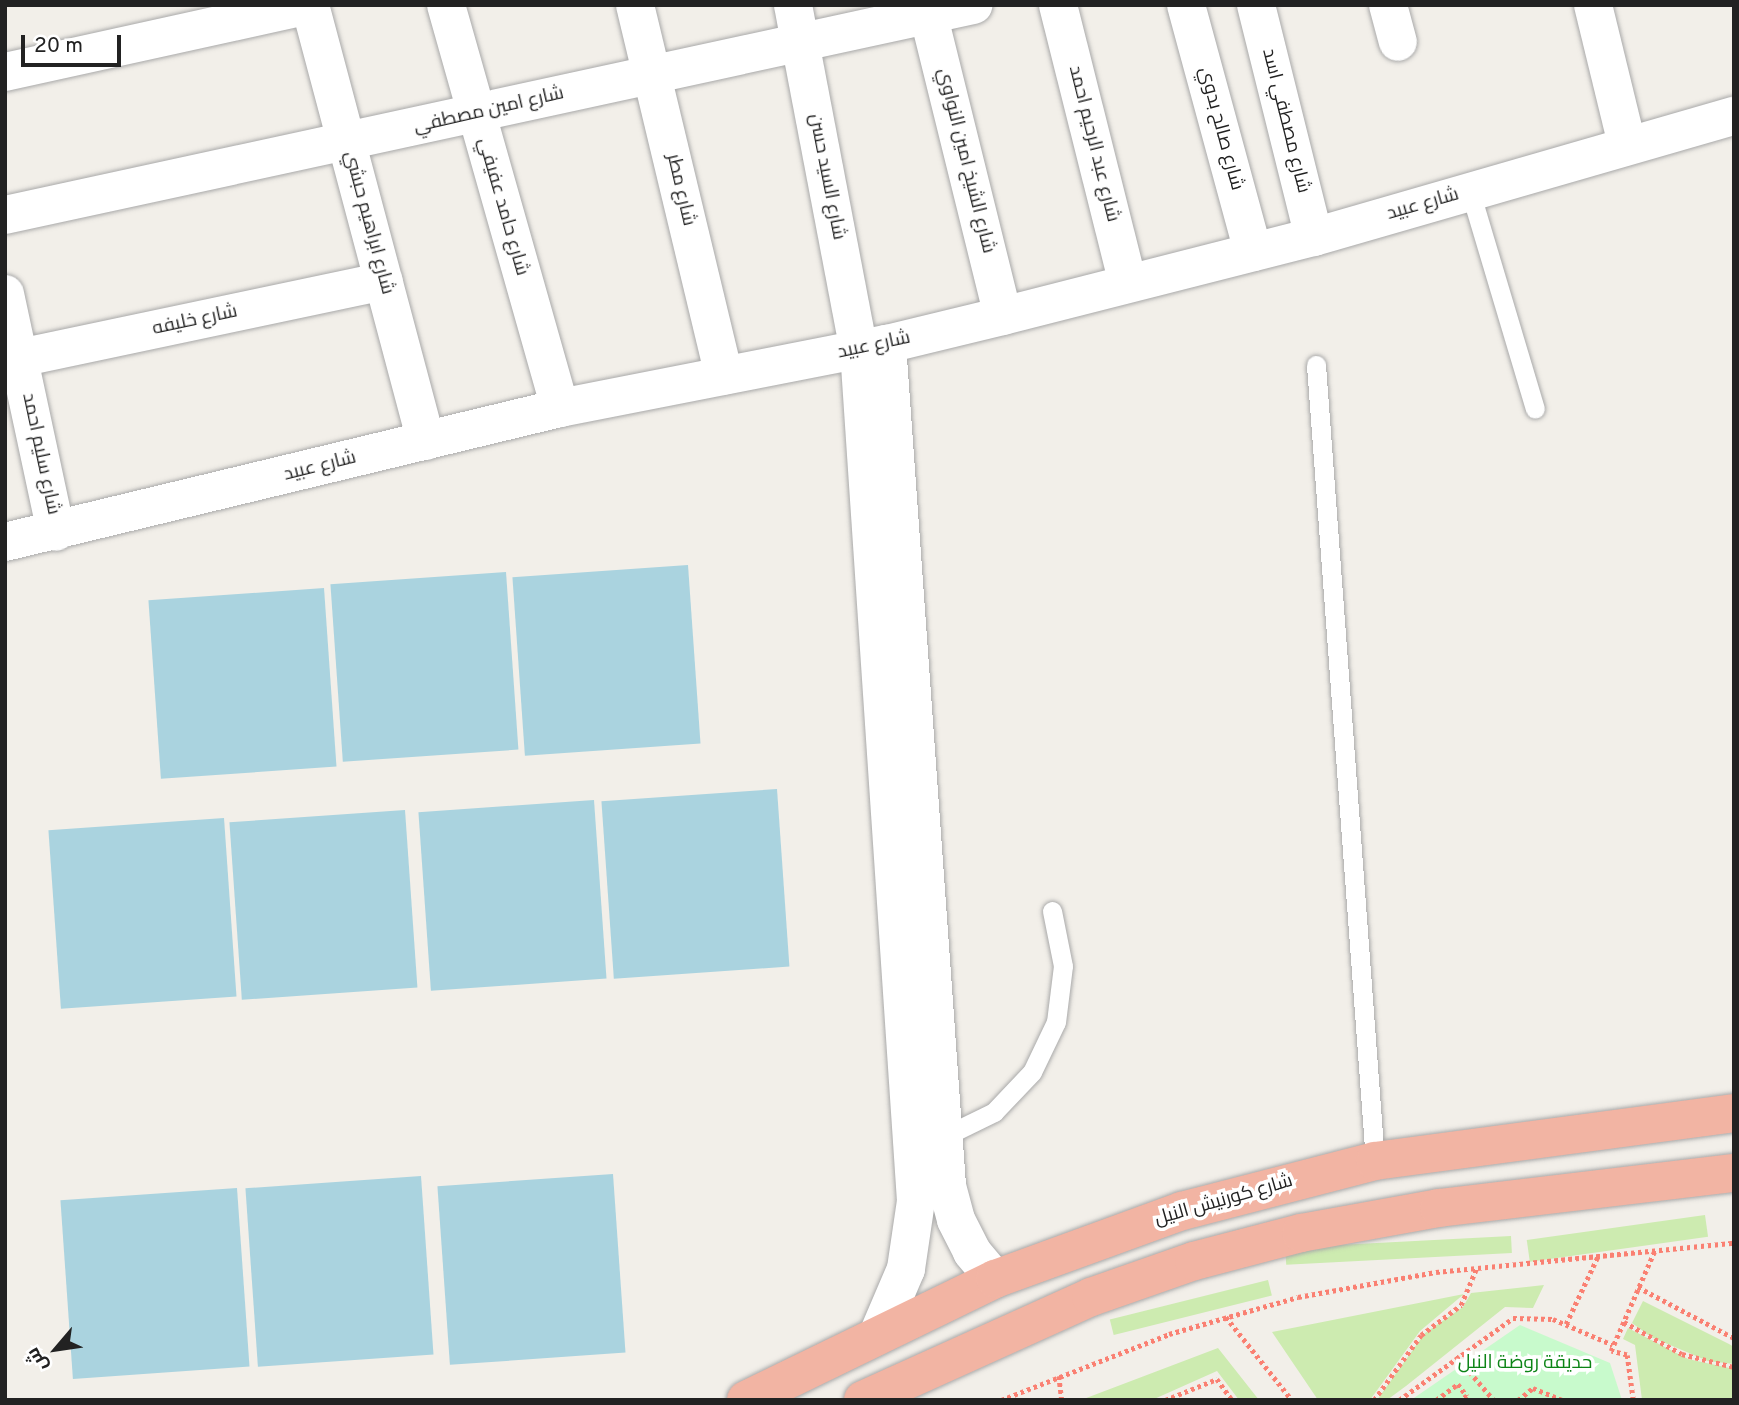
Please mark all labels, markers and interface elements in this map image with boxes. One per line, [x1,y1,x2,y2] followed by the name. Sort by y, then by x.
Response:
[24,21,124,65] scale bar
[34,33,83,60] text: 20 m
[1256,46,1314,196] street label: شارع مصطفي اسد
[1063,63,1123,225] street label: شارع عبد الرحيم احمد
[1193,65,1247,193] street label: شارع صالح بدوي
[931,66,999,256] street label: شارع الشيخ امين النواوي
[412,83,566,139] street label: شارع امين مصطفي
[803,112,849,242] street label: شارع السيد حسن
[471,136,533,278] street label: شارع حامد عفيفي
[338,149,398,297] street label: شارع ابراهيم حبشي
[661,152,699,228] street label: شارع مطر
[1384,184,1462,226] street label: شارع عبيد
[150,301,240,341] street label: شارع خليفه
[836,327,912,365] street label: شارع عبيد
[16,391,64,517] street label: شارع سليم احمد
[281,447,359,487] street label: شارع عبيد
[1152,1170,1296,1232] street label: شارع كورنيش النيل
[21,1314,91,1384] north arrow
[21,1343,54,1376] text: ش
[1458,1353,1592,1375] park label: حديقة روضة النيل

